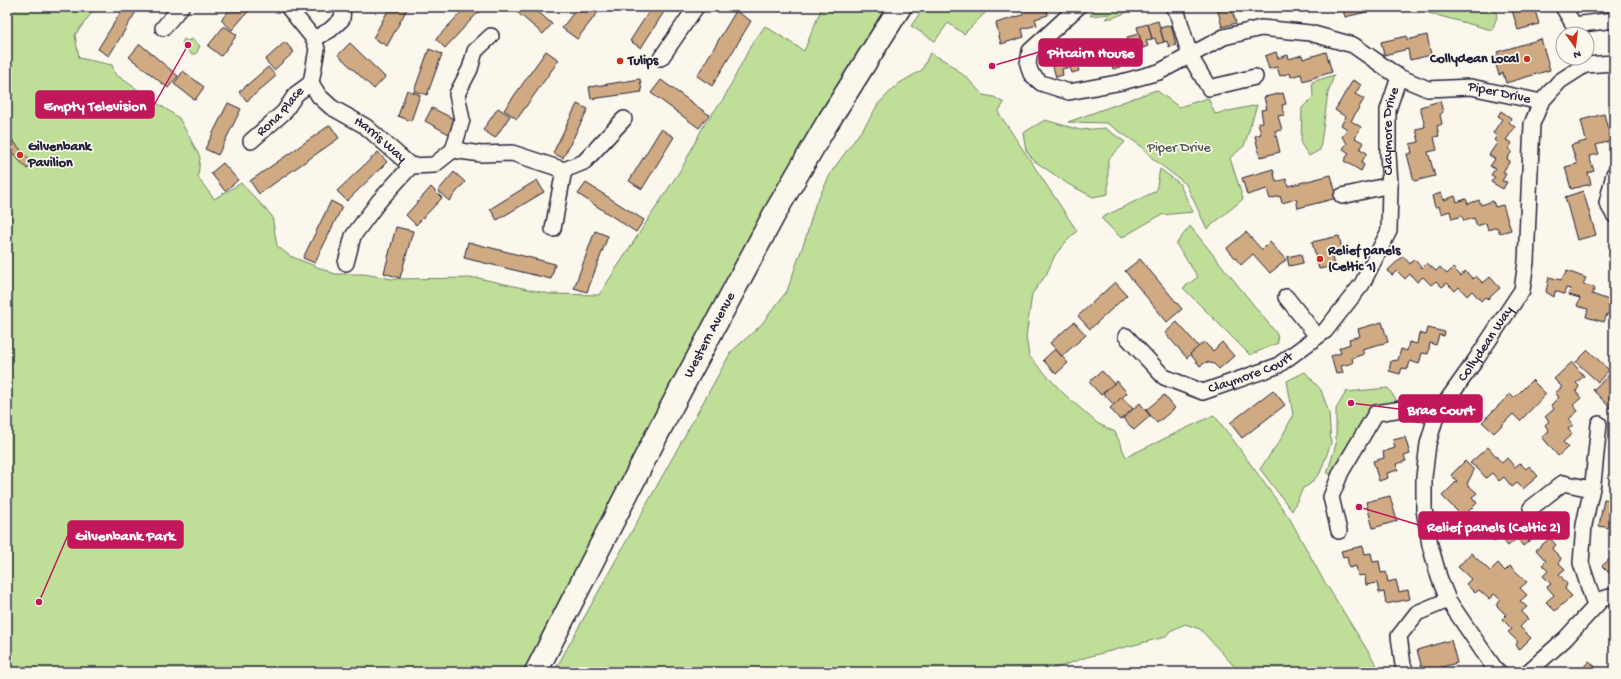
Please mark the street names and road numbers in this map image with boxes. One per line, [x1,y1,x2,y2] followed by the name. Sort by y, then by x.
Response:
[1465,78,1533,108] street label: Piper Drive
[253,82,308,140] street label: Rona Place
[1380,84,1404,176] street label: Claymore Drive
[351,113,410,167] street label: Harris Way
[680,289,740,381] street label: Western Avenue
[1454,303,1518,385] street label: Collydean Way
[1206,348,1298,398] street label: Claymore Court

